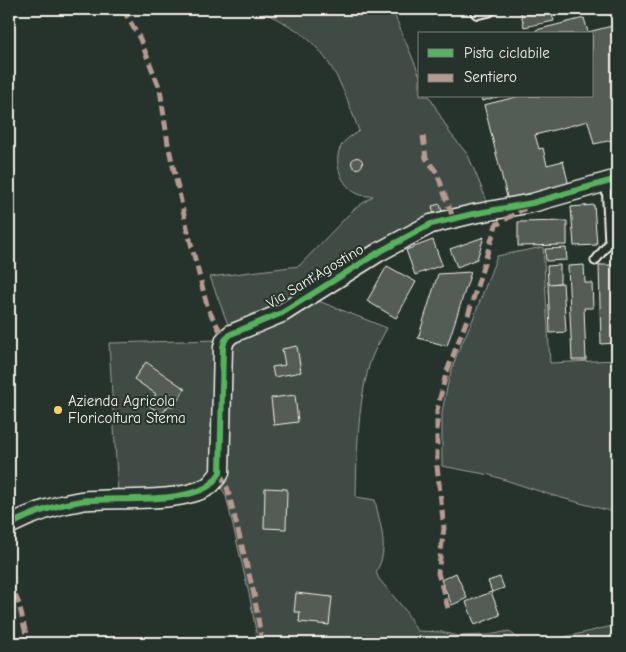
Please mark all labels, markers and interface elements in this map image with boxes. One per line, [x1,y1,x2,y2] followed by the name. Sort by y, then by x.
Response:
[418,32,594,98] legend
[464,44,550,62] text: Pista ciclabile
[464,68,517,86] text: Sentiero
[263,240,367,312] street label: Via Sant'Agostino
[68,392,186,427] place label: Azienda Agricola Floricoltura Stema
[52,404,64,416] marker: Azienda Agricola Floricoltura Stema

